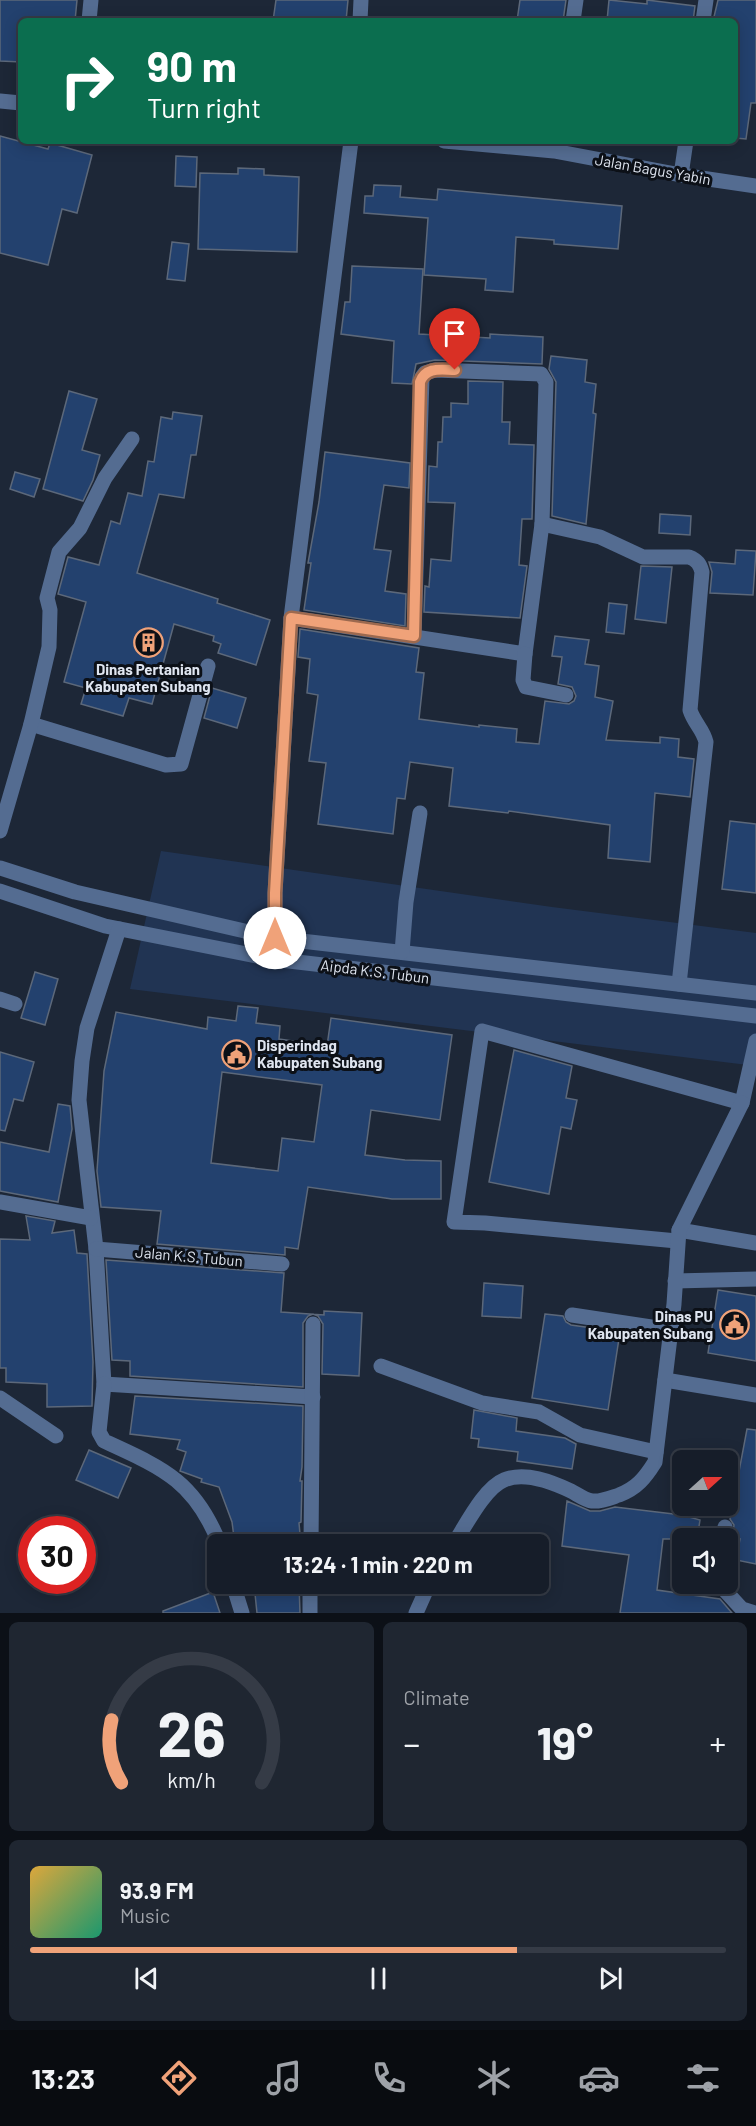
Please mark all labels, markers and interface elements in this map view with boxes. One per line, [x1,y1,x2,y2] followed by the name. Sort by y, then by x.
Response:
[147,40,237,90] text: 90 m
[48,42,126,120] icon: right
[147,91,261,123] text: Turn right
[594,150,712,188] street label: Jalan Bagus Yabin
[429,308,480,370] pin
[438,317,471,350] icon: arrive
[132,626,164,658] building icon: Dinas Pertanian Kabupaten Subang
[85,660,211,695] place label: Dinas Pertanian Kabupaten Subang
[243,906,307,970] position arrow
[320,955,430,987] street label: Aipda K.S. Tubun
[257,1036,382,1071] place label: Disperindag Kabupaten Subang
[220,1038,252,1070] public building icon: Disperindag Kabupaten Subang
[135,1242,243,1270] street label: Jalan K.S. Tubun
[588,1307,713,1342] place label: Dinas PU Kabupaten Subang
[718,1309,750,1341] public building icon: Dinas PU Kabupaten Subang
[672,1450,738,1516] north arrow
[672,1450,738,1594] map controls
[18,1516,96,1594] speed limit sign: 30
[672,1528,738,1594] button: sound
[283,1551,473,1577] text: 13:24 · 1 min · 220 m
[404,1685,470,1709] text: Climate
[157,1695,225,1769] text: 26
[536,1715,593,1769] text: 19°
[404,1723,420,1763] text: −
[710,1723,726,1763] text: +
[167,1768,216,1793] text: km/h
[120,1877,194,1903] text: 93.9 FM
[120,1903,170,1927] text: Music
[130,1962,163,1995] icon: previous
[362,1962,395,1995] icon: pause
[594,1962,627,1995] icon: next
[158,2057,200,2099] icon: directions
[263,2057,305,2099] icon: music
[368,2057,410,2099] icon: phone
[473,2057,515,2099] icon: climate
[578,2057,620,2099] icon: car
[682,2057,724,2099] icon: filters
[31,2062,95,2094] text: 13:23

